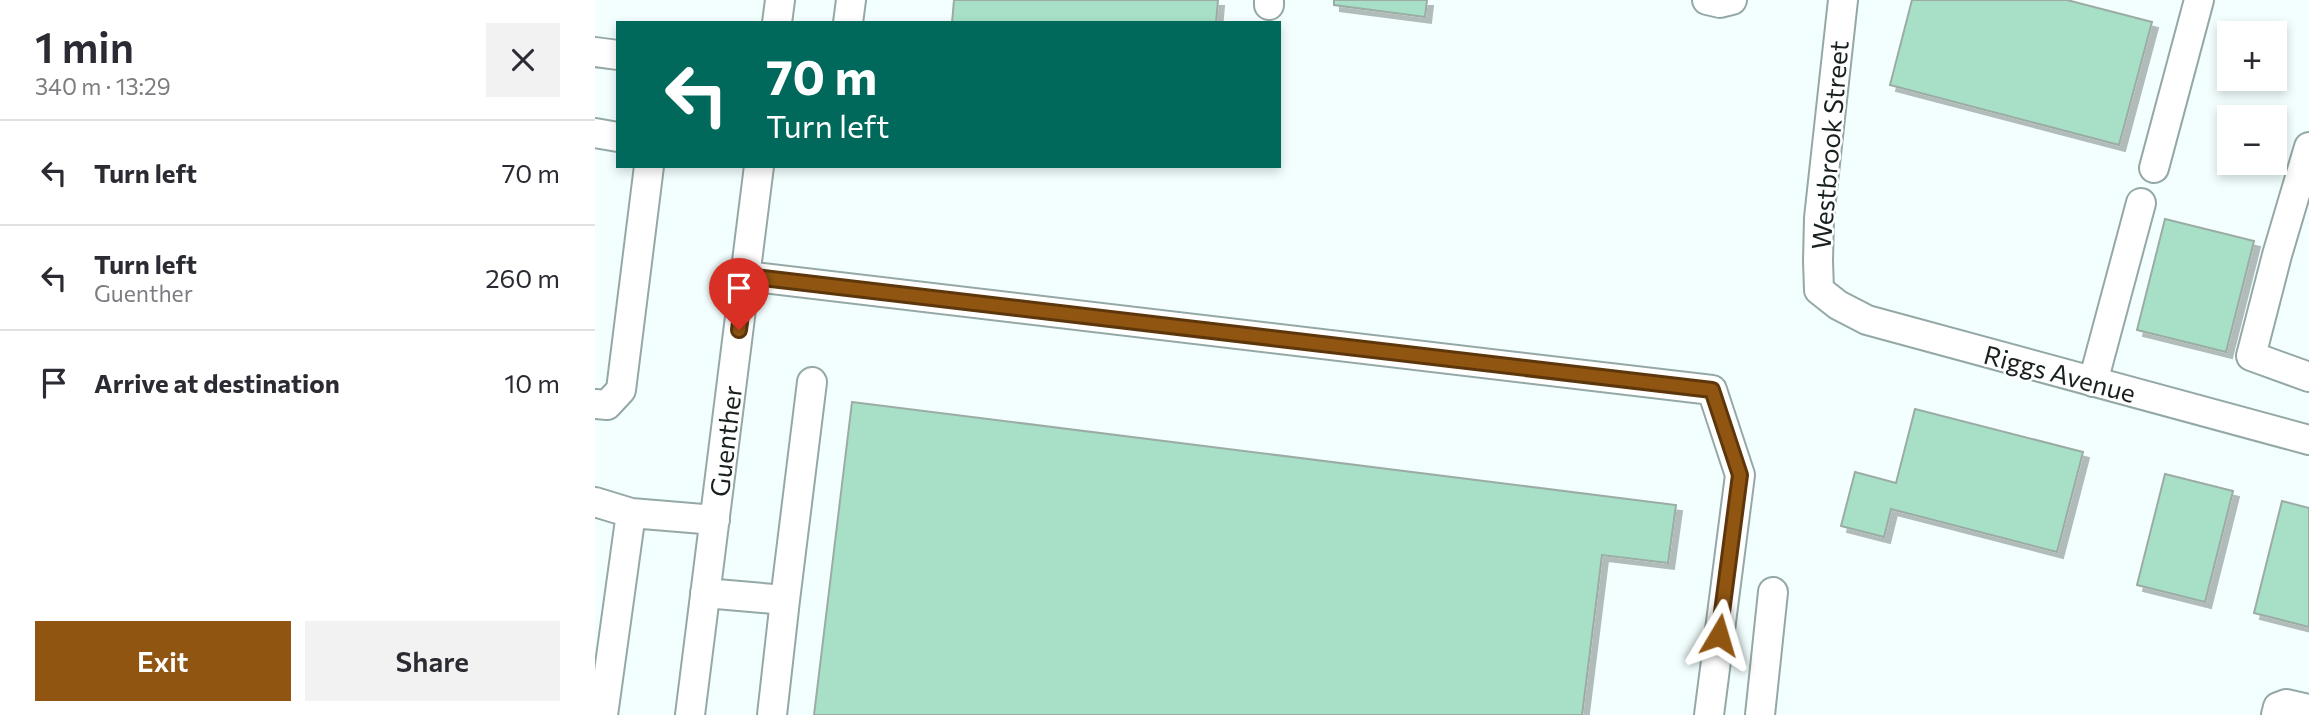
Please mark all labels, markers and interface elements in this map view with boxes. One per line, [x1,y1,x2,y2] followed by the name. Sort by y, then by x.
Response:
[35,20,134,72] text: 1 min
[2217,21,2287,175] map controls
[2217,21,2287,91] button: +
[486,23,560,97] button: close
[1804,39,1854,251] street label: Westbrook Street
[766,45,877,105] text: 70 m
[651,49,742,140] icon: left
[35,72,171,100] text: 340 m · 13:29
[766,105,890,145] text: Turn left
[2217,105,2287,175] button: −
[35,154,73,192] icon: left
[94,157,197,188] text: Turn left
[502,157,560,188] text: 70 m
[94,248,197,279] text: Turn left
[709,258,769,330] pin
[35,259,73,297] icon: left
[485,262,560,293] text: 260 m
[720,269,758,307] icon: arrive
[94,279,193,307] text: Guenther
[1981,338,2139,408] street label: Riggs Avenue
[35,364,73,402] icon: arrive
[94,367,340,398] text: Arrive at destination
[504,367,560,398] text: 10 m
[703,384,747,498] street label: Guenther
[1682,598,1756,672] position arrow
[35,621,291,701] button: Exit
[305,621,560,701] button: Share

